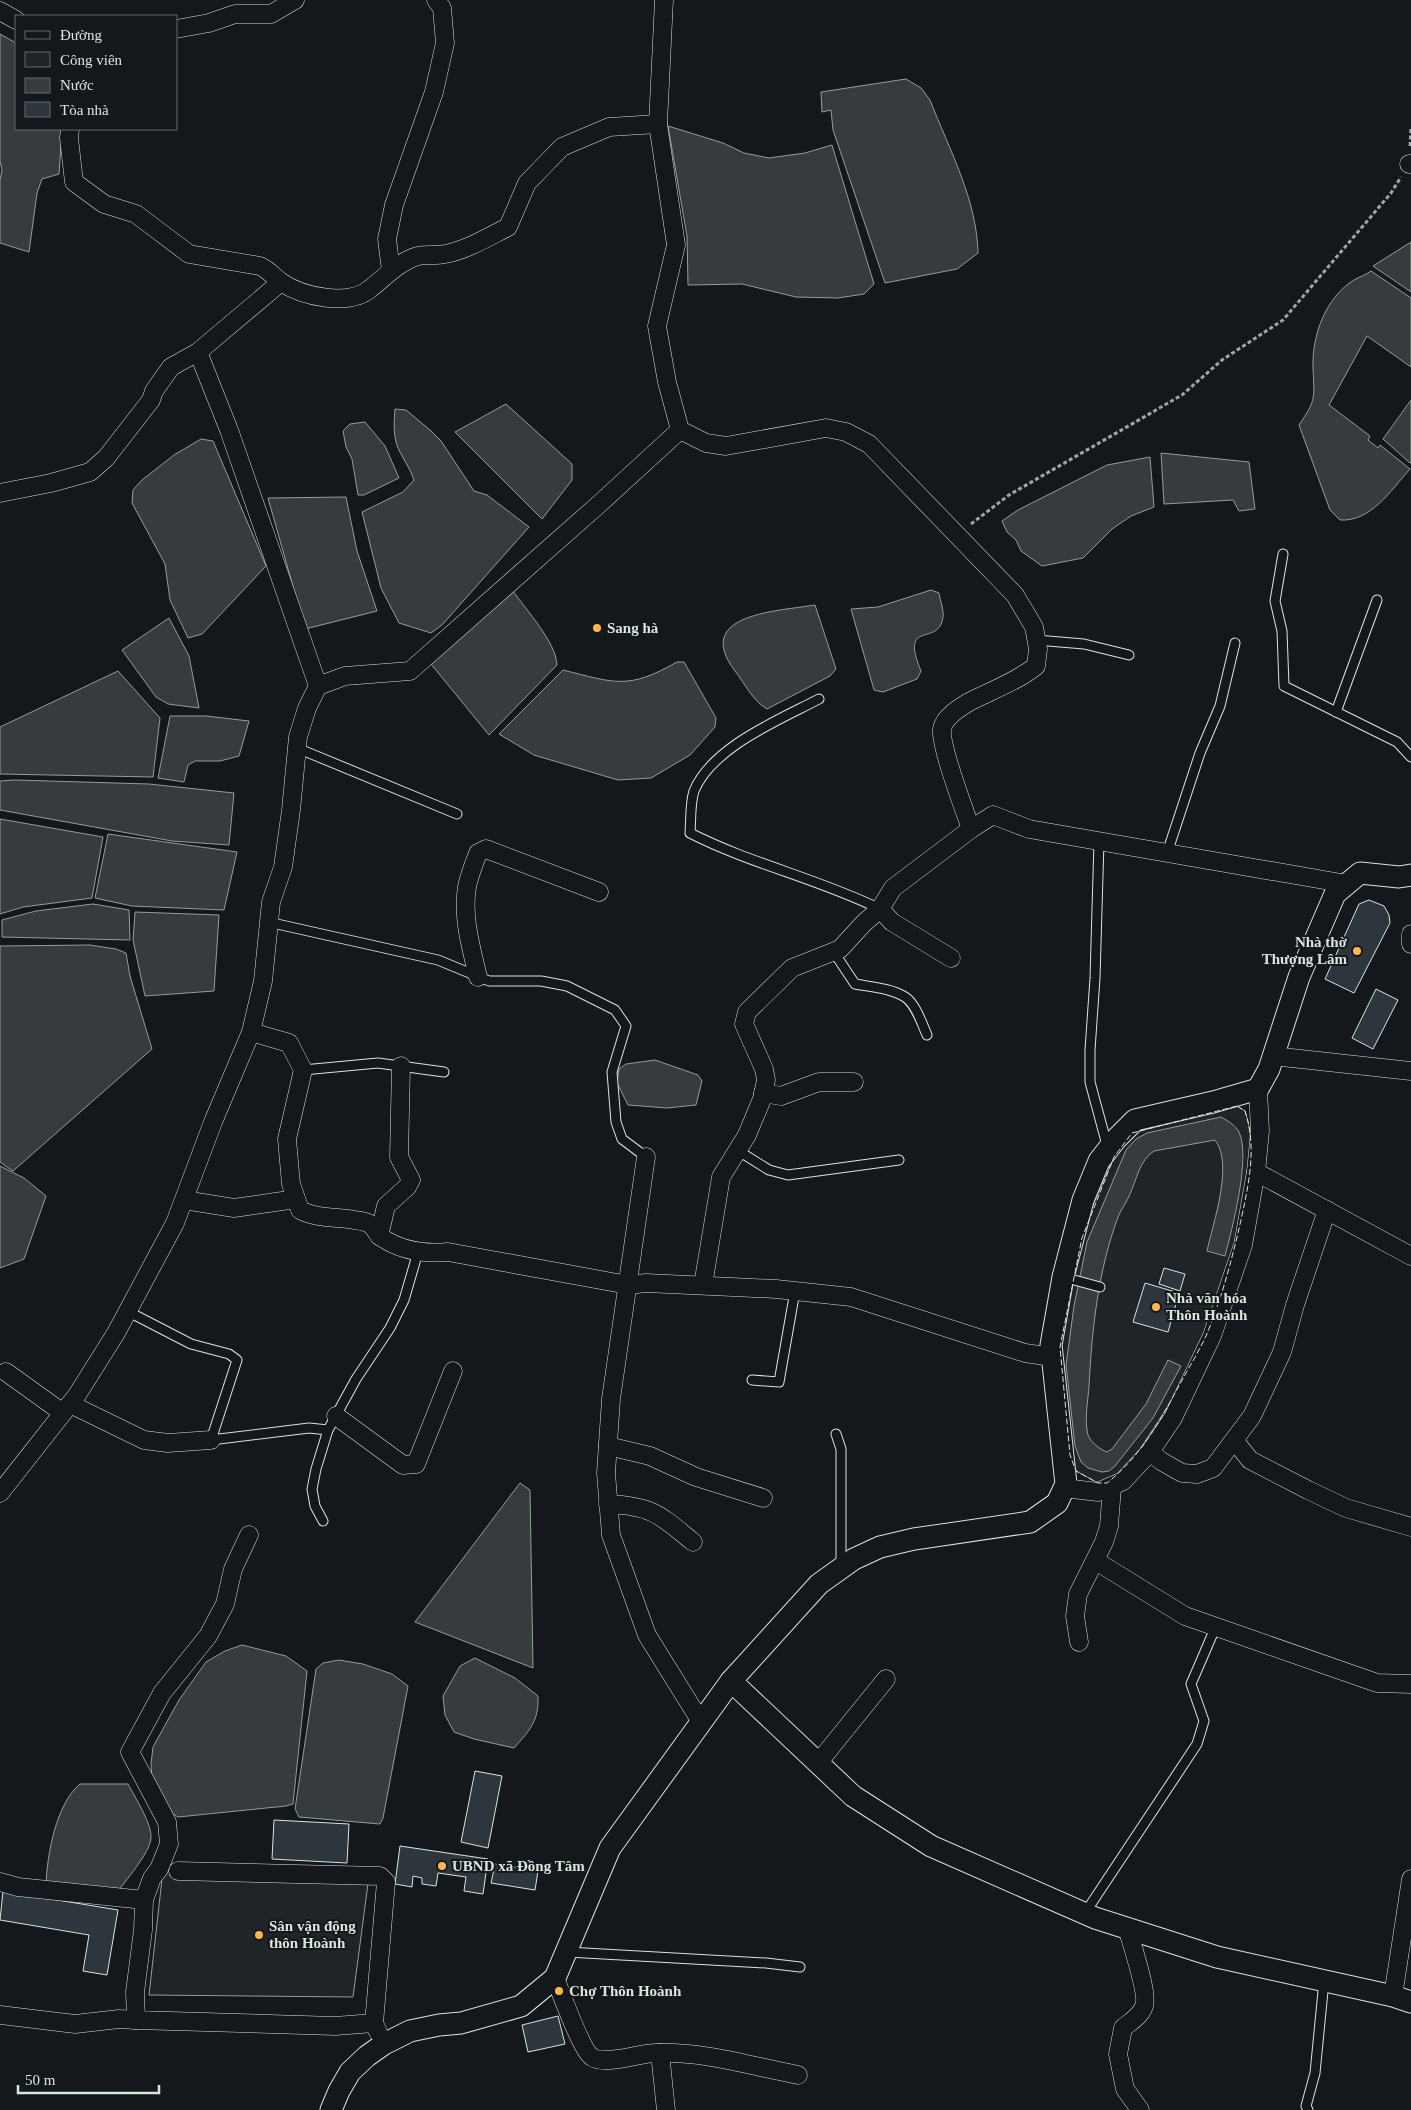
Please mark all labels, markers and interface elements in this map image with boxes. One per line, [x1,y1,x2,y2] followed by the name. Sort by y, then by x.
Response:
[15,15,178,130] legend
[60,27,102,43] text: Đường
[60,52,123,68] text: Công viên
[60,77,94,93] text: Nước
[60,102,109,118] text: Tòa nhà
[607,620,659,636] place label: Sang hà
[591,622,603,634] marker: Sang hà
[1262,934,1348,967] place label: Nhà thờ Thượng Lâm
[1351,945,1363,957] marker: Nhà thờ Thượng Lâm
[1166,1290,1248,1323] place label: Nhà văn hóa Thôn Hoành
[1150,1301,1162,1313] marker: Nhà văn hóa Thôn Hoành
[452,1858,585,1874] place label: UBND xã Đồng Tâm
[436,1860,448,1872] marker: UBND xã Đồng Tâm
[269,1918,356,1951] place label: Sân vận động thôn Hoành
[253,1929,265,1941] marker: Sân vận động thôn Hoành
[569,1983,682,1999] place label: Chợ Thôn Hoành
[553,1985,565,1997] marker: Chợ Thôn Hoành
[18,2062,159,2094] scale bar
[25,2072,56,2088] text: 50 m

